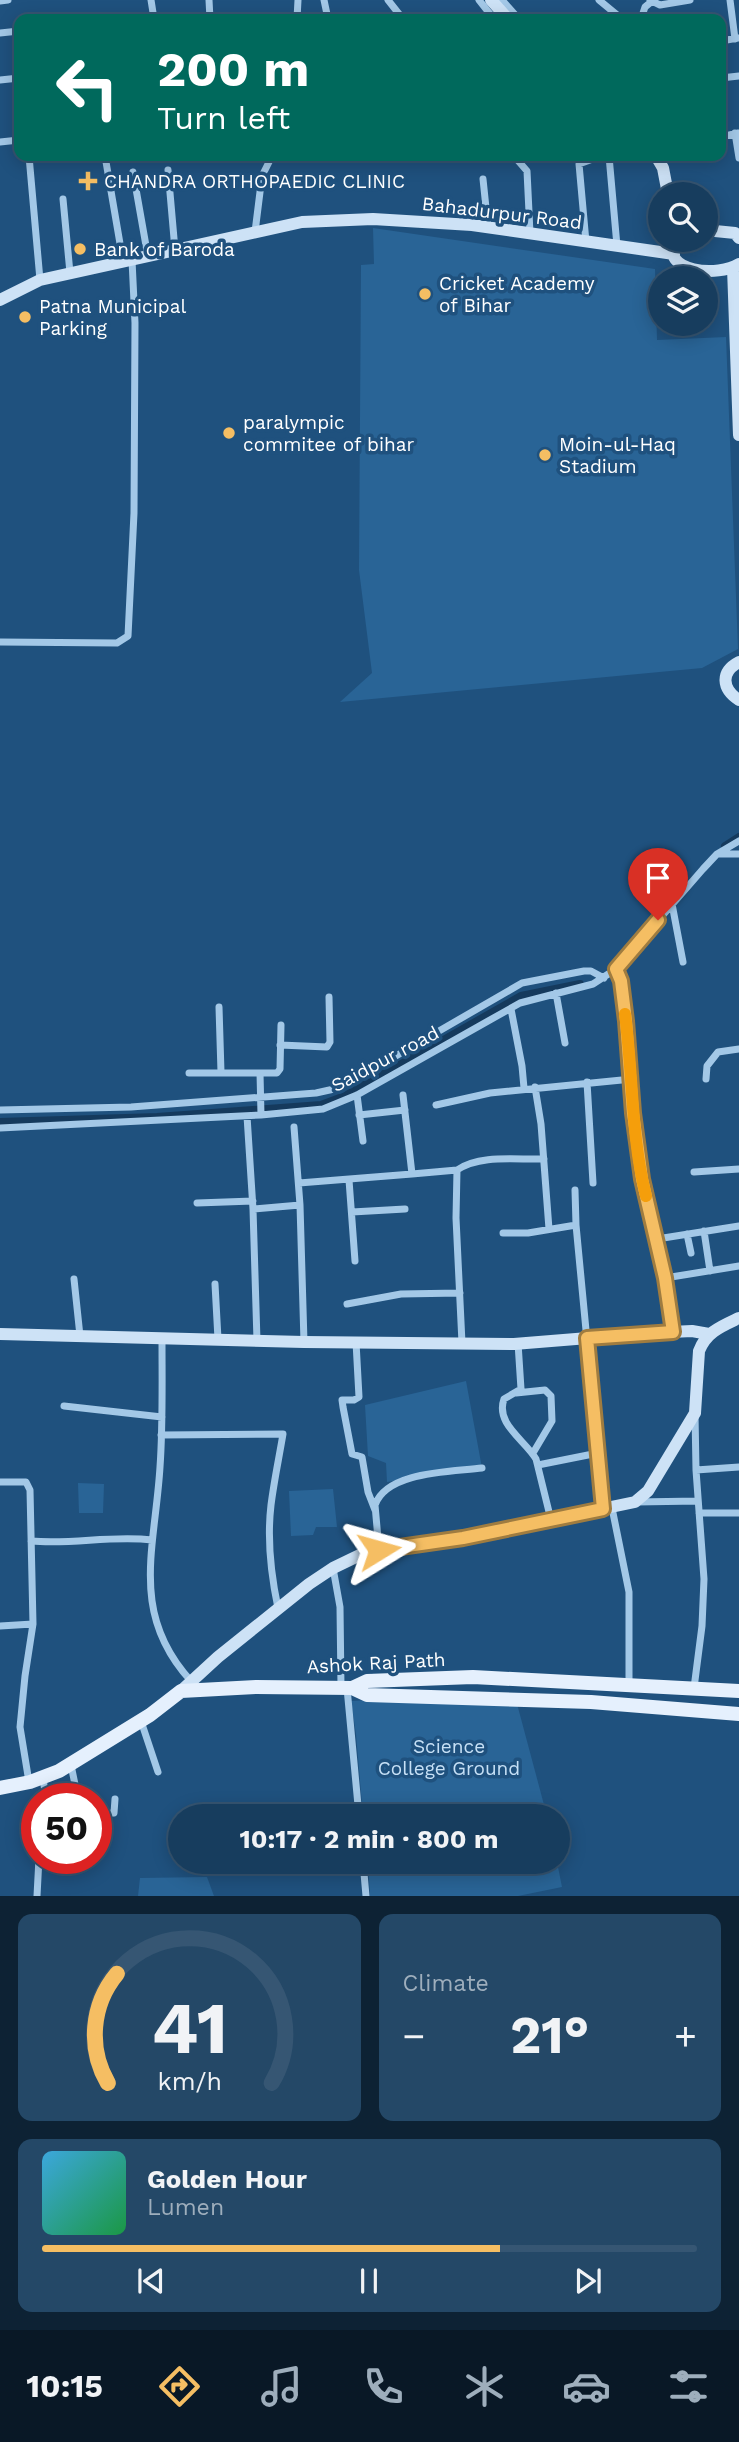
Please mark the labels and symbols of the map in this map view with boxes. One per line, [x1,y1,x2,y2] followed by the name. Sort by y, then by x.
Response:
[104,170,405,193] place label: CHANDRA ORTHOPAEDIC CLINIC
[78,171,98,191] marker: CHANDRA ORTHOPAEDIC CLINIC
[421,192,583,234] street label: Bahadurpur Road
[94,238,235,261] place label: Bank of Baroda
[72,241,88,257] marker: Bank of Baroda
[439,272,595,317] place label: Cricket Academy of Bihar
[417,286,433,302] marker: Cricket Academy of Bihar
[39,295,186,340] place label: Patna Municipal Parking
[17,309,33,325] marker: Patna Municipal Parking
[243,411,415,456] place label: paralympic commitee of bihar
[221,425,237,441] marker: paralympic commitee of bihar
[559,433,676,478] place label: Moin-ul-Haq Stadium
[537,447,553,463] marker: Moin-ul-Haq Stadium
[628,848,688,920] pin
[327,1021,443,1097] street label: Saidpur road
[342,1513,416,1587] position arrow
[306,1648,446,1678] street label: Ashok Raj Path
[378,1735,520,1780] park label: Science College Ground
[21,1783,112,1874] speed limit sign: 50

